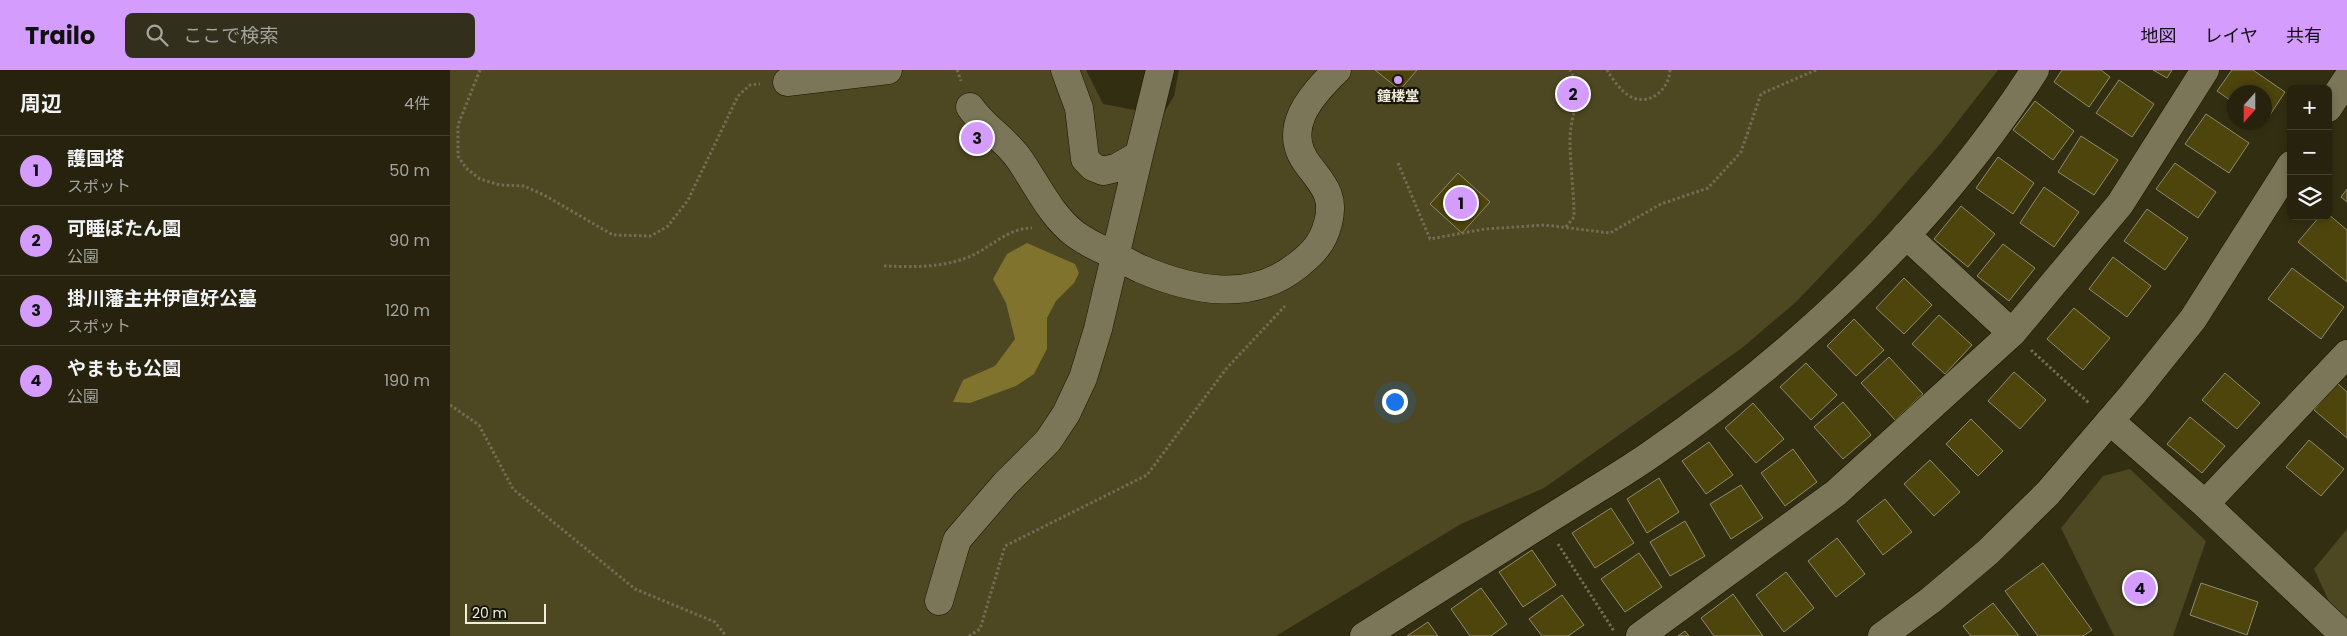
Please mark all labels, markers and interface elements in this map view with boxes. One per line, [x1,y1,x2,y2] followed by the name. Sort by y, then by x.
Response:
[125,13,475,58] search box
[25,19,95,52] text: Trailo
[143,21,171,49] icon: search
[183,22,278,49] text: ここで検索
[2141,23,2177,48] text: 地図
[2205,23,2258,48] text: レイヤ
[2286,23,2322,48] text: 共有
[1392,74,1404,86] marker: 鐘楼堂
[1557,75,1589,113] pin: 2
[2227,85,2272,130] north arrow
[2287,85,2332,220] map controls
[2287,85,2332,130] button: +
[1377,86,1419,106] place label: 鐘楼堂
[20,89,62,118] text: 周辺
[404,92,430,115] text: 4件
[961,119,993,157] pin: 3
[2287,130,2332,175] button: −
[67,145,124,172] text: 護国塔
[33,159,39,182] text: 1
[389,159,430,182] text: 50 m
[67,175,131,198] text: スポット
[2287,175,2332,220] button: layers
[1445,184,1477,222] pin: 1
[67,215,181,242] text: 可睡ぼたん園
[31,229,41,252] text: 2
[389,229,430,252] text: 90 m
[67,245,99,268] text: 公園
[67,285,257,312] text: 掛川藩主井伊直好公墓
[31,299,41,322] text: 3
[385,299,430,322] text: 120 m
[67,315,131,338] text: スポット
[67,355,181,382] text: やまもも公園
[31,369,41,392] text: 4
[384,369,430,392] text: 190 m
[67,385,99,408] text: 公園
[1382,389,1408,415] your location
[2124,569,2156,607] pin: 4
[465,601,546,624] scale bar
[472,603,507,623] text: 20 m

